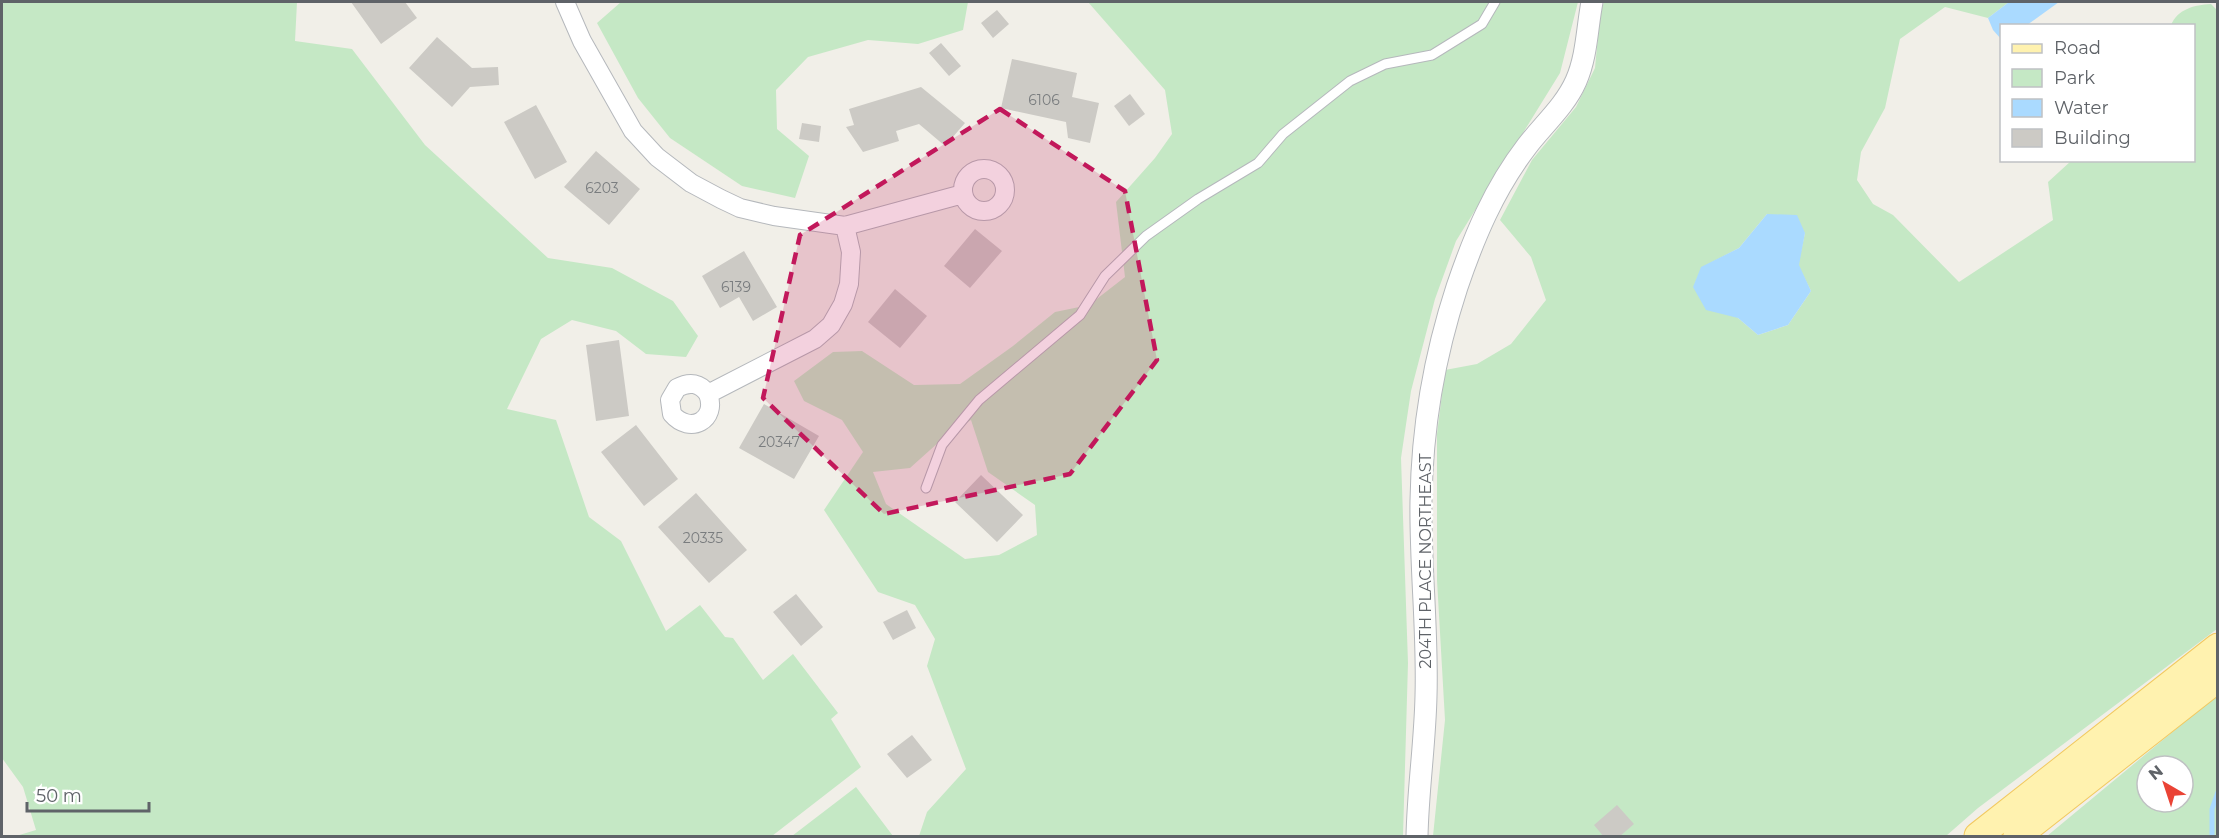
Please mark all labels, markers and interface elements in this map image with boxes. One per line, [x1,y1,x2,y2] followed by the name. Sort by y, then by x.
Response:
[2000,24,2195,162] legend
[2054,37,2101,59] text: Road
[2054,67,2095,89] text: Park
[1028,91,1060,109] house number: 6106
[2054,97,2109,119] text: Water
[2054,127,2131,149] text: Building
[585,179,619,197] house number: 6203
[721,278,751,296] house number: 6139
[758,433,800,451] house number: 20347
[1416,453,1435,669] street label: 204TH PLACE NORTHEAST
[683,529,723,547] house number: 20335
[2135,754,2195,814] north arrow
[2145,761,2167,784] text: N
[27,775,148,813] scale bar
[36,785,82,807] text: 50 m

